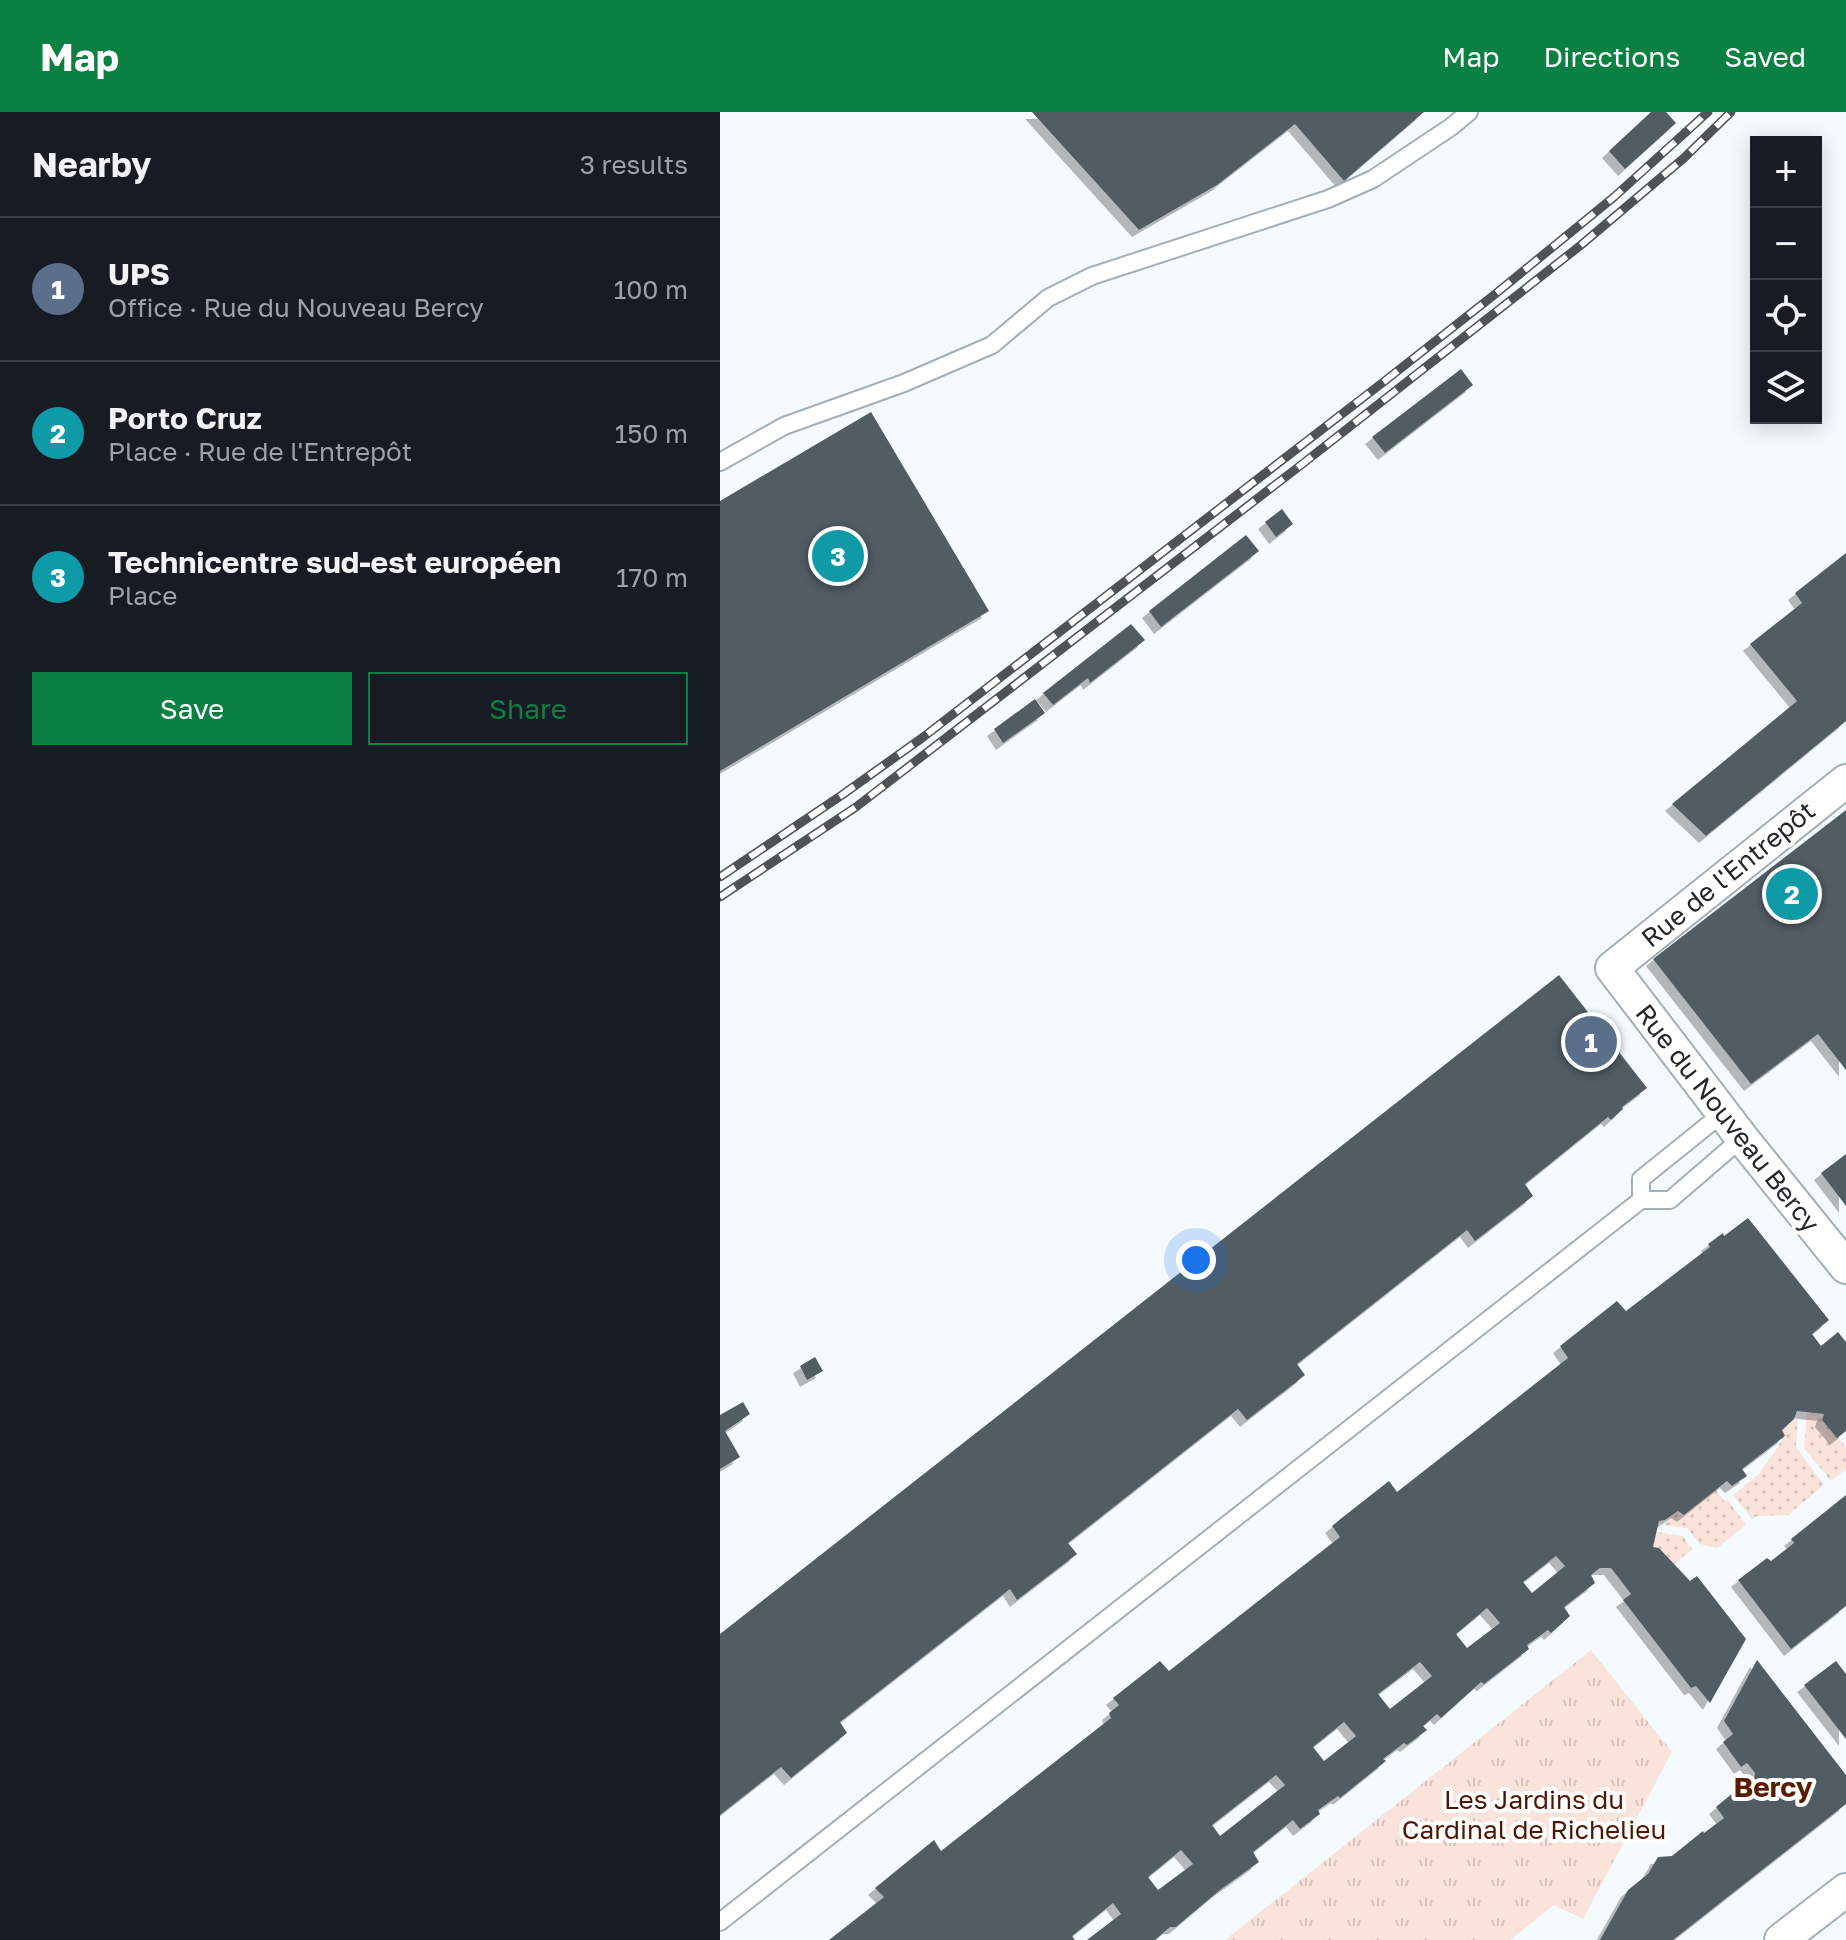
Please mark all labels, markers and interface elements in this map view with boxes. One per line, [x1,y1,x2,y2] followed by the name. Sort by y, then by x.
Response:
[40,34,119,79] text: Map
[1442,40,1499,73] text: Map
[1543,40,1680,73] text: Directions
[1724,40,1806,73] text: Saved
[1750,136,1822,424] map controls
[1750,136,1822,208] button: +
[32,144,152,184] text: Nearby
[580,149,688,180] text: 3 results
[1750,208,1822,280] button: −
[108,256,170,292] text: UPS
[51,274,65,305] text: 1
[614,274,688,305] text: 100 m
[1750,280,1822,352] button: locate
[108,292,484,323] text: Office · Rue du Nouveau Bercy
[1750,352,1822,424] button: layers
[108,400,262,436] text: Porto Cruz
[50,418,66,449] text: 2
[615,418,688,449] text: 150 m
[108,436,412,467] text: Place · Rue de l'Entrepôt
[812,526,864,586] pin: 3
[108,544,561,580] text: Technicentre sud-est européen
[50,562,66,593] text: 3
[616,562,688,593] text: 170 m
[108,580,177,611] text: Place
[32,672,352,745] button: Save
[368,672,688,745] button: Share
[1635,795,1821,953] street label: Rue de l'Entrepôt
[1766,864,1818,924] pin: 2
[1629,998,1827,1238] street label: Rue du Nouveau Bercy
[1565,1012,1617,1072] pin: 1
[1176,1240,1216,1280] your location
[1733,1770,1813,1803] district label: Bercy
[1402,1784,1666,1845] park label: Les Jardins du Cardinal de Richelieu

